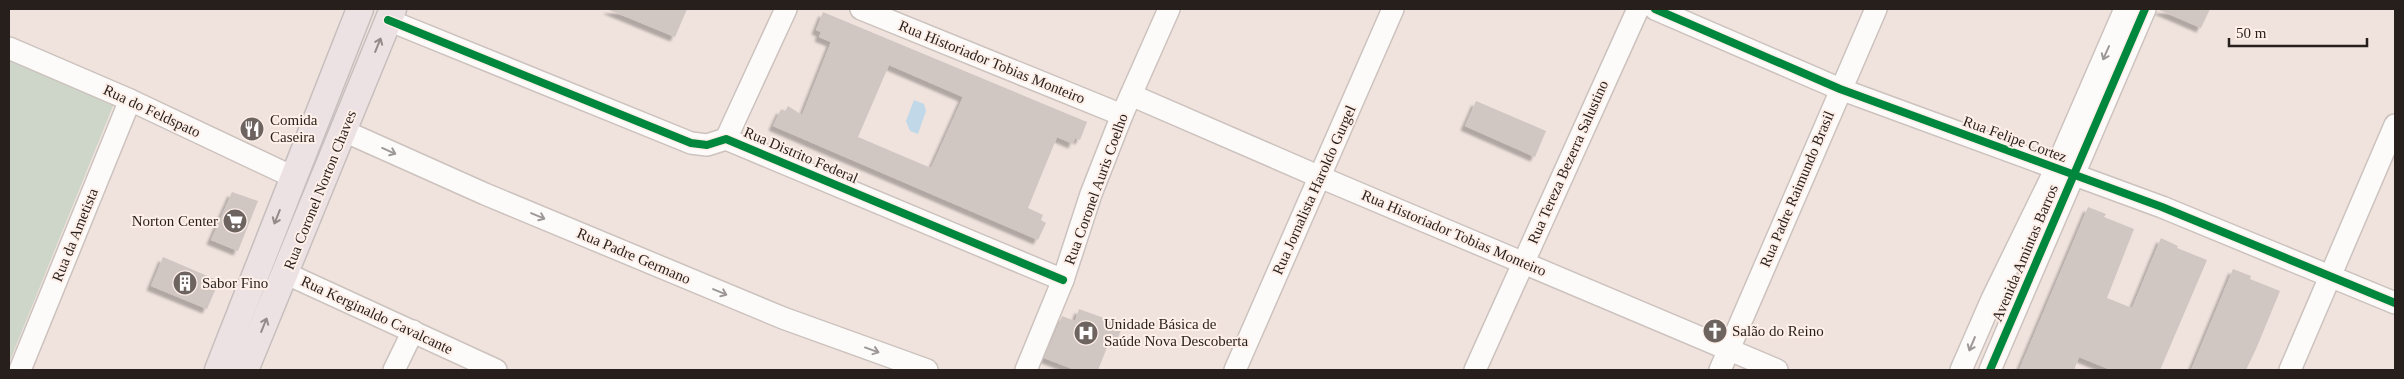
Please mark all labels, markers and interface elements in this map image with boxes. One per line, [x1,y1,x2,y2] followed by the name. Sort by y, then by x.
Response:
[2229,15,2366,47] scale bar
[897,17,1087,107] street label: Rua Historiador Tobias Monteiro
[2236,25,2267,41] text: 50 m
[374,38,383,53] one-way arrow
[2100,45,2110,60] one-way arrow
[1525,78,1611,246] street label: Rua Tereza Bezerra Salustino
[101,82,203,140] street label: Rua do Feldspato
[1269,103,1359,277] street label: Rua Jornalista Haroldo Gurgel
[281,108,359,272] street label: Rua Coronel Norton Chaves
[1757,109,1837,269] street label: Rua Padre Raimundo Brasil
[1061,111,1131,267] street label: Rua Coronel Auris Coelho
[270,112,318,145] place label: Comida Caseira
[1961,113,2069,165] street label: Rua Felipe Cortez
[239,116,265,142] restaurant icon: Comida Caseira
[742,124,860,186] street label: Rua Distrito Federal
[381,147,396,157] one-way arrow
[1989,182,2061,324] street label: Avenida Amintas Barros
[49,186,101,284] street label: Rua da Ametista
[1359,187,1549,279] street label: Rua Historiador Tobias Monteiro
[222,208,248,234] supermarket icon: Norton Center
[272,208,281,224] one-way arrow
[530,211,545,221] one-way arrow
[132,213,218,229] place label: Norton Center
[575,225,693,287] street label: Rua Padre Germano
[172,270,198,296] building icon: Sabor Fino
[299,273,456,357] street label: Rua Kerginaldo Cavalcante
[202,275,268,291] place label: Sabor Fino
[712,287,727,297] one-way arrow
[1104,316,1248,349] place label: Unidade Básica de Saúde Nova Descoberta
[259,318,269,333] one-way arrow
[1702,318,1728,344] church icon: Salão do Reino
[1073,320,1099,346] hospital icon: Unidade Básica de Saúde Nova Descoberta
[1732,323,1824,339] place label: Salão do Reino
[1967,336,1977,351] one-way arrow
[864,346,879,355] one-way arrow

